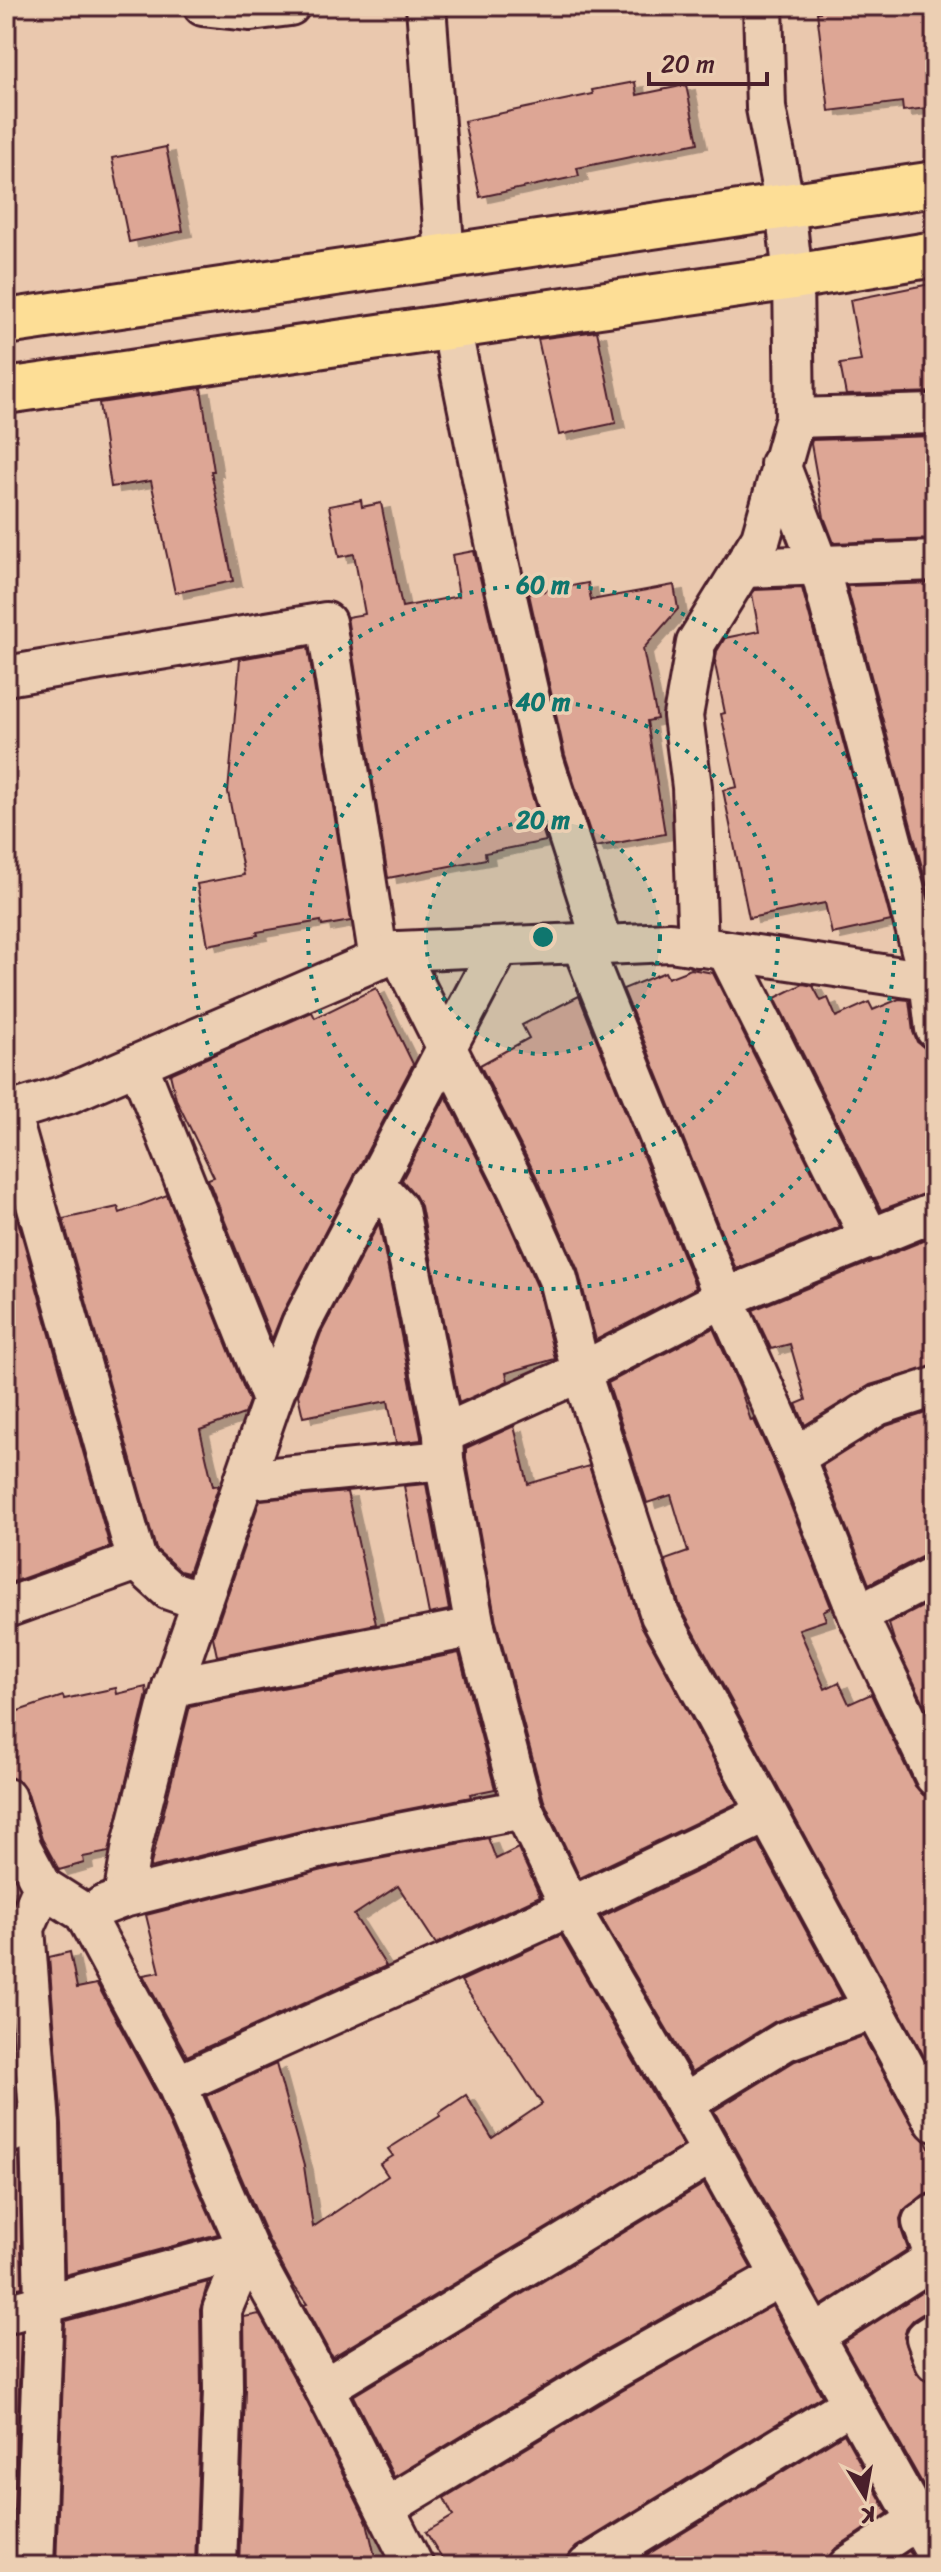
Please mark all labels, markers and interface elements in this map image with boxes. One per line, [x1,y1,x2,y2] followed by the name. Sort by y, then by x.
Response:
[649,36,767,86] scale bar
[661,43,715,85] text: 20 m
[515,564,570,606] text: 60 m
[516,681,571,723] text: 40 m
[515,799,570,841] text: 20 m
[529,923,557,951] centre of rings
[825,2456,905,2536] north arrow
[857,2495,880,2536] text: K

